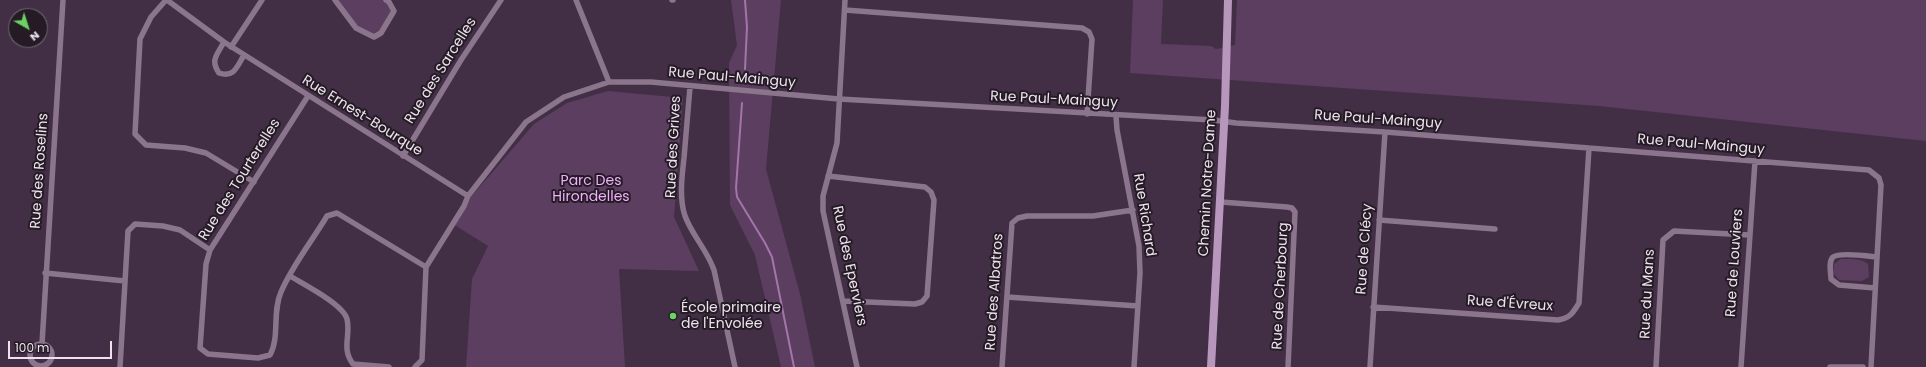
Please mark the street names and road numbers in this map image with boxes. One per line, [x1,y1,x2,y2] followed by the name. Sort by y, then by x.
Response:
[402,15,480,127] street label: Rue des Sarcelles
[668,64,796,92] street label: Rue Paul-Mainguy
[299,72,425,160] street label: Rue Ernest-Bourque
[990,88,1118,112] street label: Rue Paul-Mainguy
[663,95,685,199] street label: Rue des Grives
[1314,107,1442,133] street label: Rue Paul-Mainguy
[1196,109,1220,257] street label: Chemin Notre-Dame
[28,113,52,229] street label: Rue des Roselins
[196,116,284,244] street label: Rue des Tourterelles
[1637,131,1765,159] street label: Rue Paul-Mainguy
[1129,172,1159,258] street label: Rue Richard
[1353,203,1377,295] street label: Rue de Clécy
[828,205,870,327] street label: Rue des Eperviers
[1723,208,1747,318] street label: Rue de Louviers
[1269,222,1293,350] street label: Rue de Cherbourg
[983,233,1007,351] street label: Rue des Albatros
[1637,249,1659,339] street label: Rue du Mans
[1466,293,1554,315] street label: Rue d'Évreux

